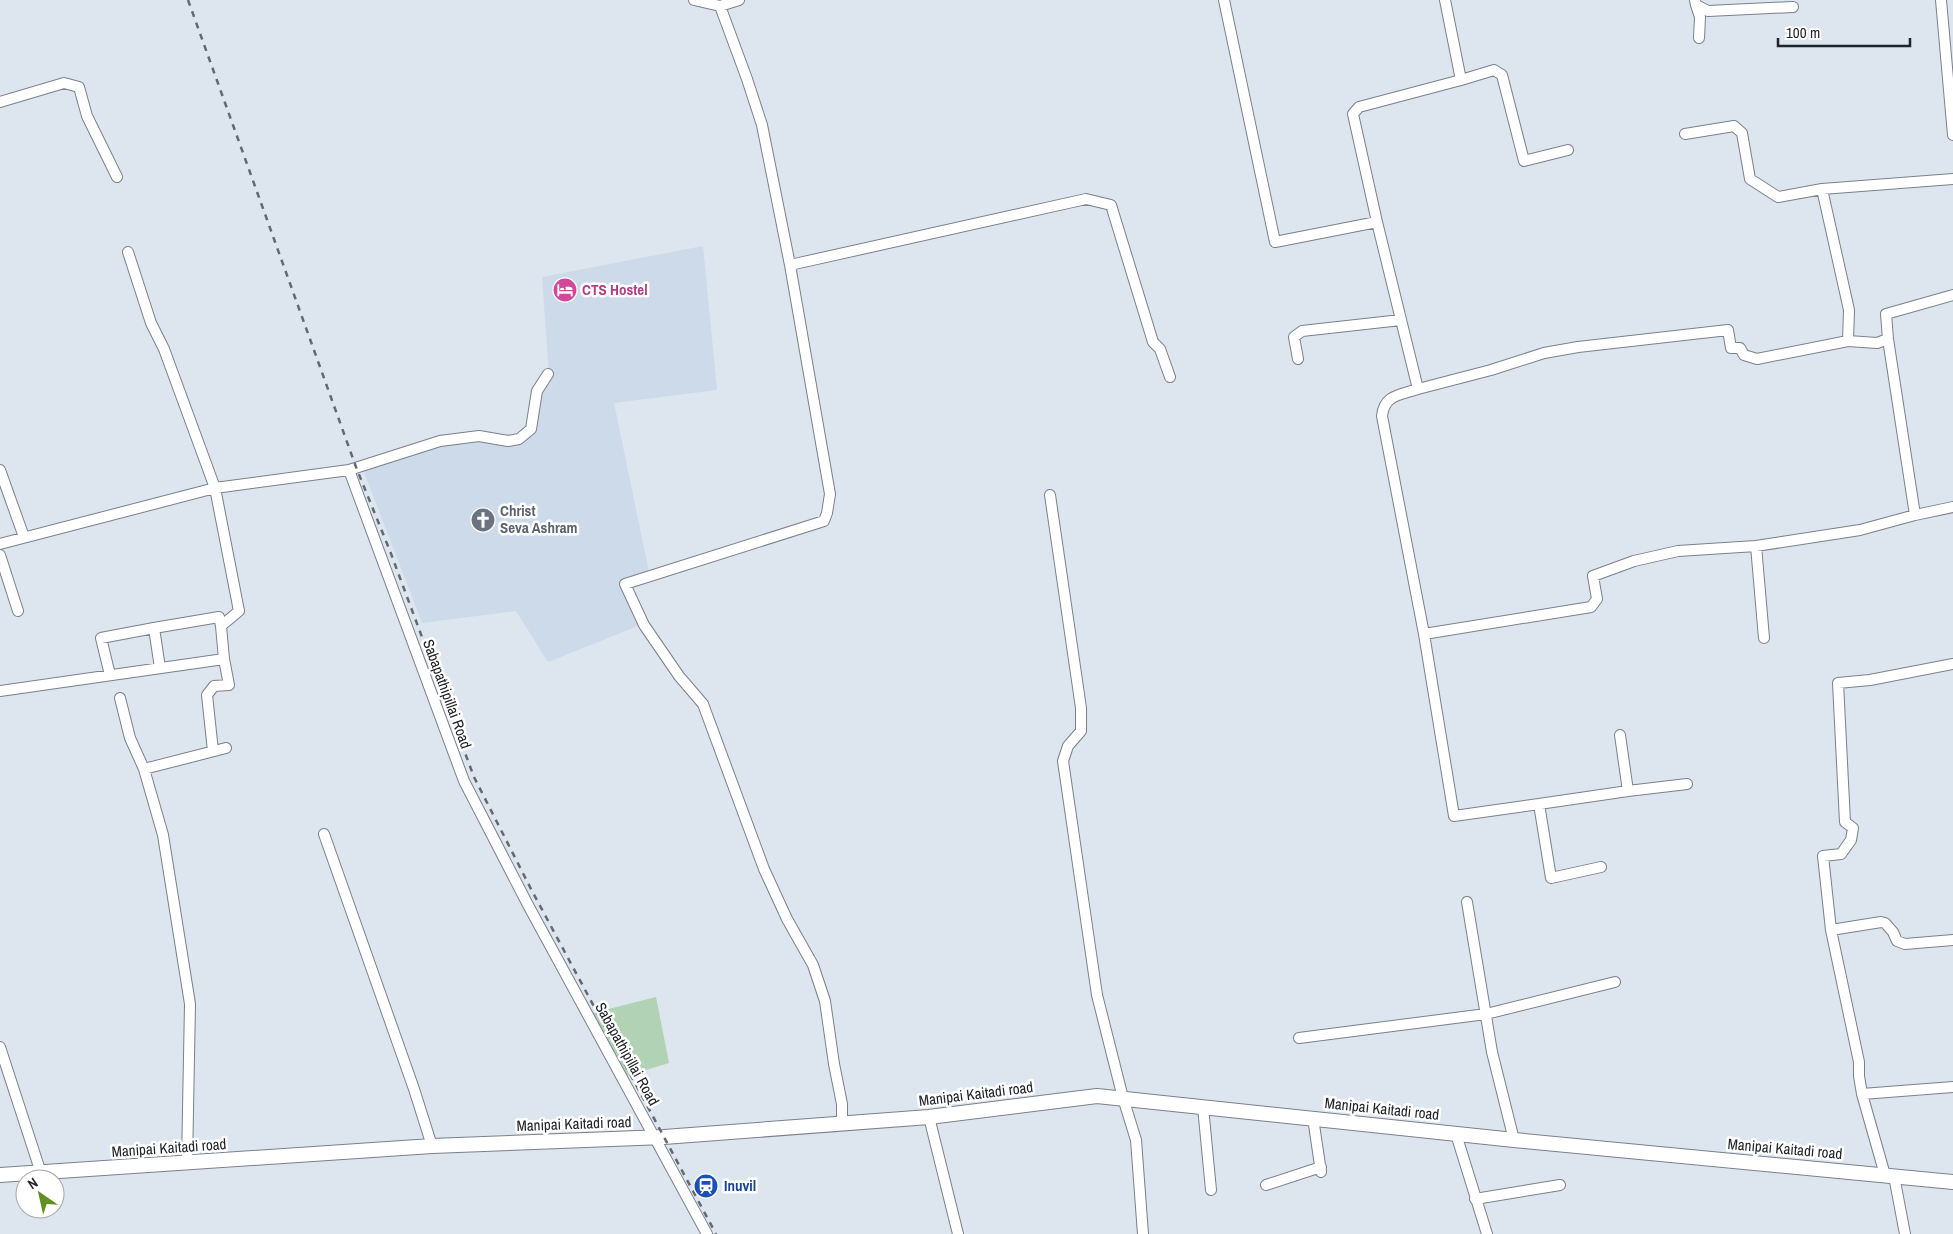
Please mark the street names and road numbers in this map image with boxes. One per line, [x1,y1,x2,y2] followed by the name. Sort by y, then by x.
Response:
[418,636,477,751] street label: Sabapathipillai Road
[590,998,664,1109] street label: Sabapathipillai Road
[918,1076,1034,1111] street label: Manipai Kaitadi road
[1324,1092,1440,1125] street label: Manipai Kaitadi road
[516,1111,632,1136] street label: Manipai Kaitadi road
[111,1133,227,1162] street label: Manipai Kaitadi road
[1727,1133,1843,1164] street label: Manipai Kaitadi road

